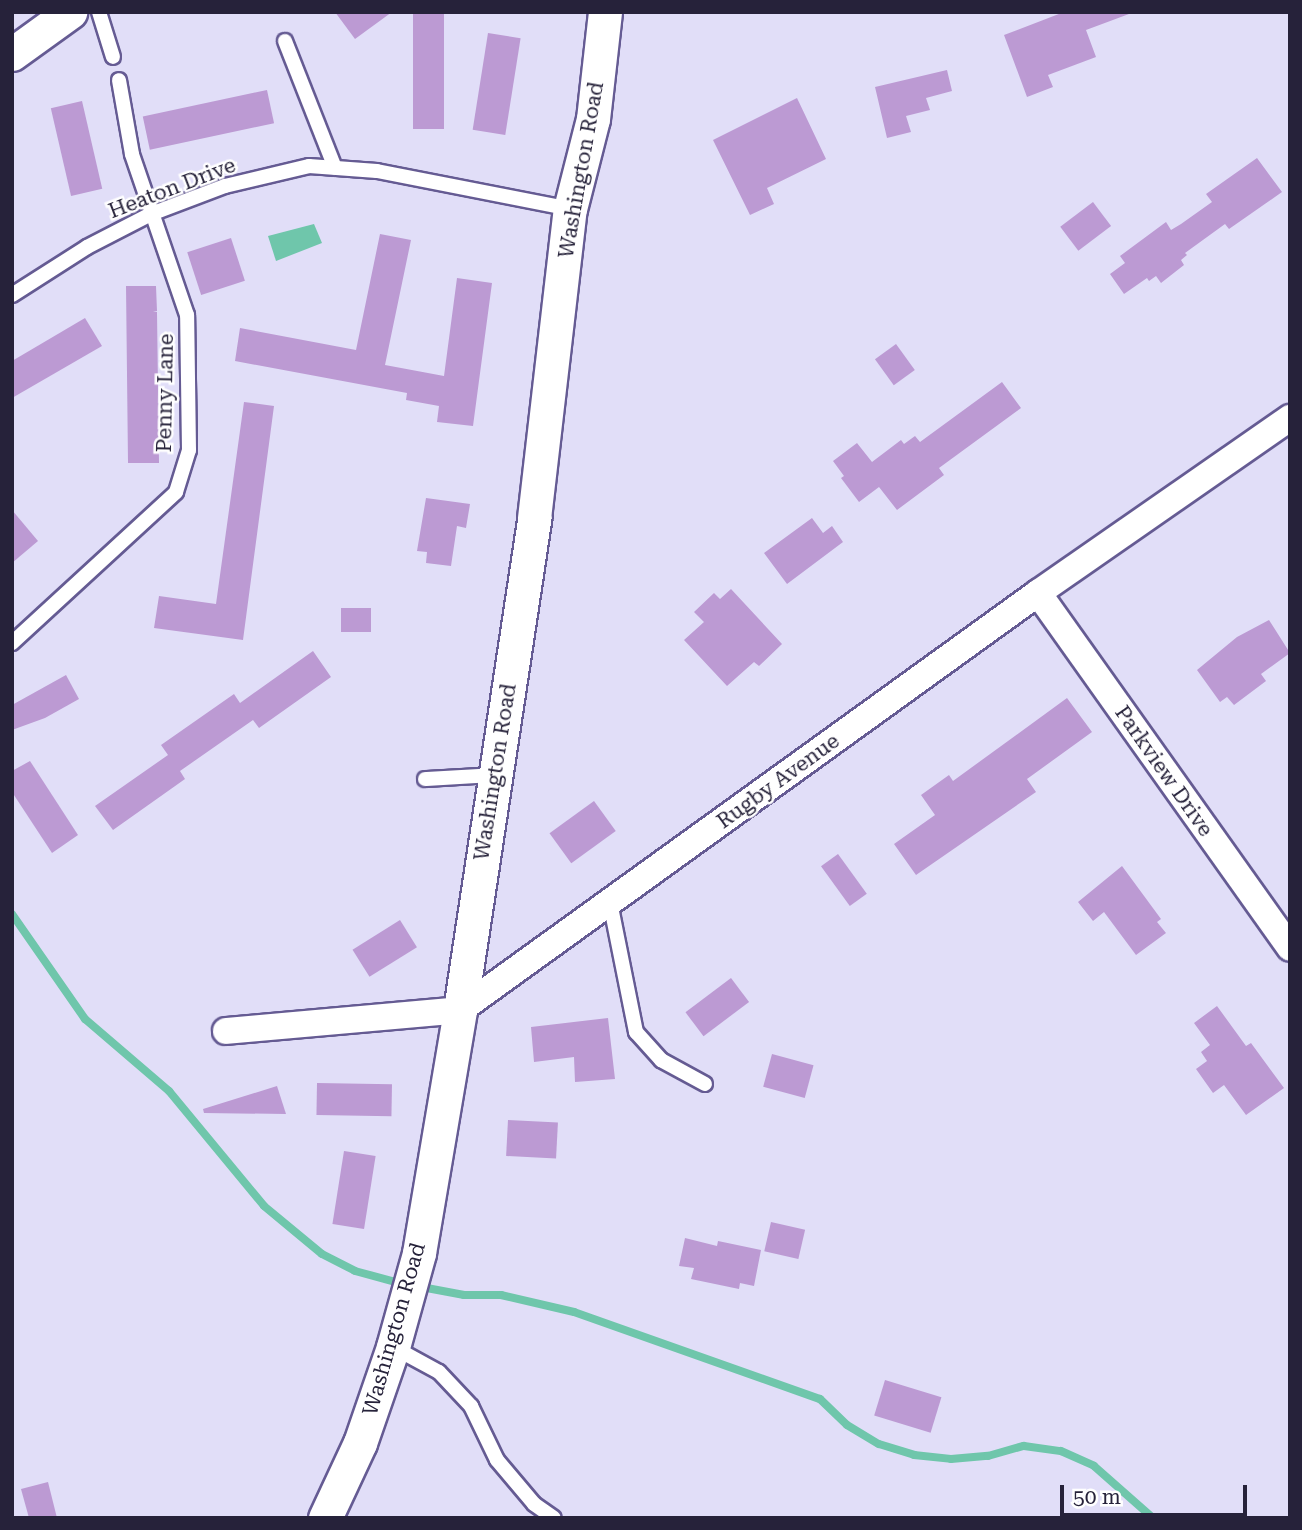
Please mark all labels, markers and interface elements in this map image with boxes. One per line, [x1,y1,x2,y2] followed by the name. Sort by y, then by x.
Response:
[553,80,609,260] street label: Washington Road
[105,152,239,224] street label: Heaton Drive
[151,333,179,453] street label: Penny Lane
[469,682,521,862] street label: Washington Road
[1110,701,1218,841] street label: Parkview Drive
[712,728,844,834] street label: Rugby Avenue
[357,1240,431,1418] street label: Washington Road
[1064,1470,1251,1514] scale bar
[1073,1485,1121,1509] text: 50 m

